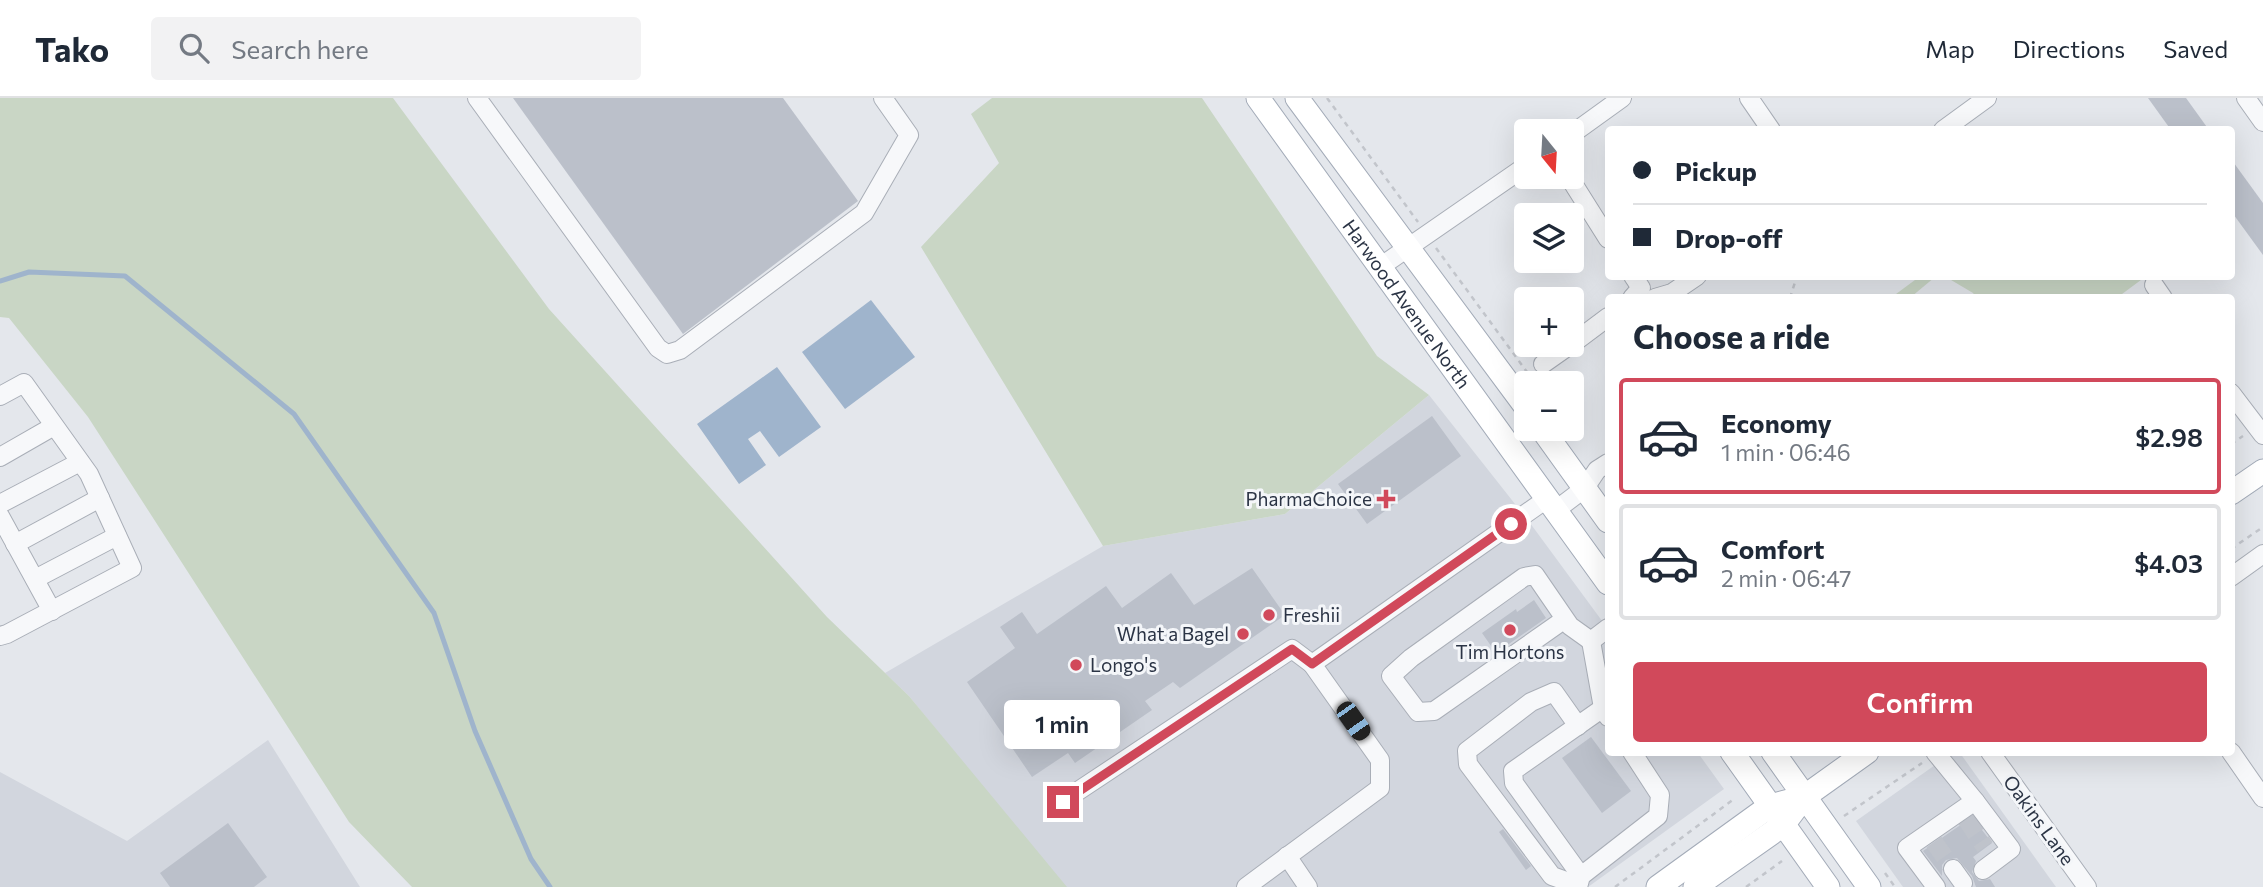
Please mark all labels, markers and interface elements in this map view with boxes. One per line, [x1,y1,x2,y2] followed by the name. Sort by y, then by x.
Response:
[151,17,641,80] search box
[35,28,109,69] text: Tako
[175,29,213,67] icon: search
[231,33,369,64] text: Search here
[1925,34,1975,63] text: Map
[2013,34,2125,63] text: Directions
[2163,34,2228,63] text: Saved
[1514,119,1584,189] north arrow
[1514,119,1584,441] map controls
[1675,155,1757,186] text: Pickup
[1514,203,1584,273] button: layers
[1338,215,1476,393] street label: Harwood Avenue North
[1675,222,1782,253] text: Drop-off
[1514,287,1584,357] button: +
[1633,316,1830,356] text: Choose a ride
[1514,371,1584,441] button: −
[1637,405,1700,468] icon: car
[1721,407,1832,438] text: Economy
[2135,421,2203,452] text: $2.98
[1721,438,1851,466] text: 1 min · 06:46
[1246,487,1372,510] place label: PharmaChoice
[1378,491,1394,507] marker: PharmaChoice
[1495,508,1527,540] route start
[1637,531,1700,594] icon: car
[1721,533,1824,564] text: Comfort
[2134,547,2203,578] text: $4.03
[1721,564,1851,592] text: 2 min · 06:47
[1283,603,1340,626] place label: Freshii
[1261,607,1277,623] marker: Freshii
[1117,622,1229,645] place label: What a Bagel
[1502,622,1518,638] marker: Tim Hortons
[1235,626,1251,642] marker: What a Bagel
[1456,640,1565,663] place label: Tim Hortons
[1090,653,1157,676] place label: Longo's
[1068,657,1084,673] marker: Longo's
[1633,662,2207,742] button: Confirm
[1333,698,1374,744] car
[1005,700,1121,750] callout: 1 min
[1035,710,1089,738] text: 1 min
[1999,770,2080,869] street label: Oakins Lane
[1047,786,1079,818] route end

